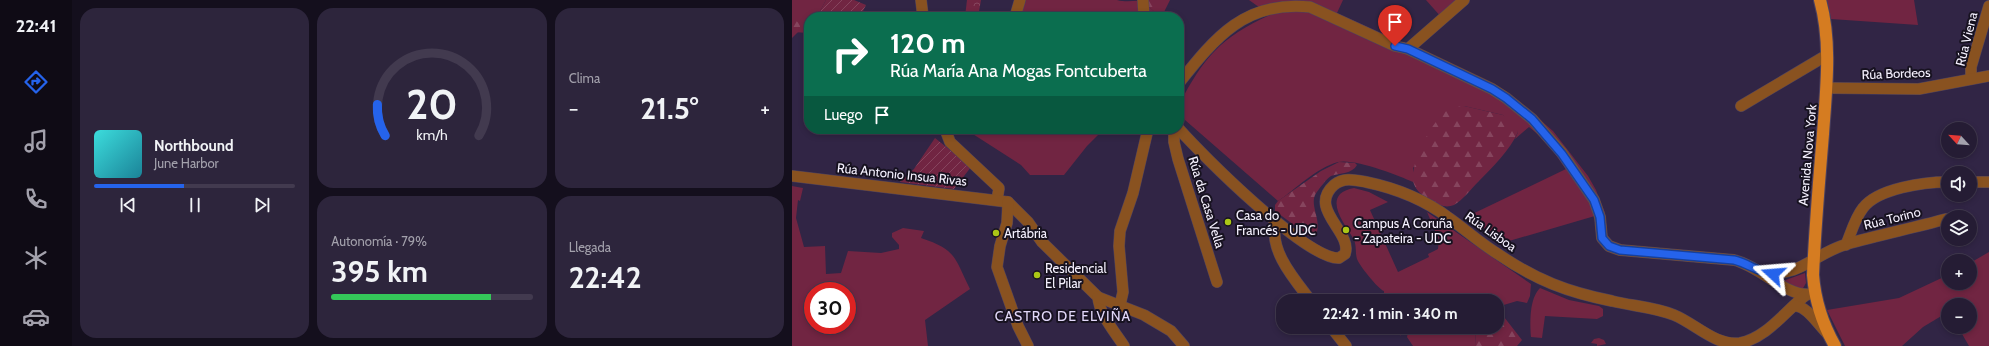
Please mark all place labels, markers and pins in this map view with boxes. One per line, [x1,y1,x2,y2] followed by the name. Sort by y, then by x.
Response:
[1378,5,1412,46] pin
[1236,207,1316,238] place label: Casa do Francés - UDC
[1354,215,1453,246] place label: Campus A Coruña - Zapateira - UDC
[1223,217,1233,227] marker: Casa do Francés - UDC
[1004,225,1048,241] place label: Artábria
[1341,225,1351,235] marker: Campus A Coruña - Zapateira - UDC
[991,228,1001,238] marker: Artábria
[1045,260,1107,291] place label: Residencial El Pilar
[1032,270,1042,280] marker: Residencial El Pilar

